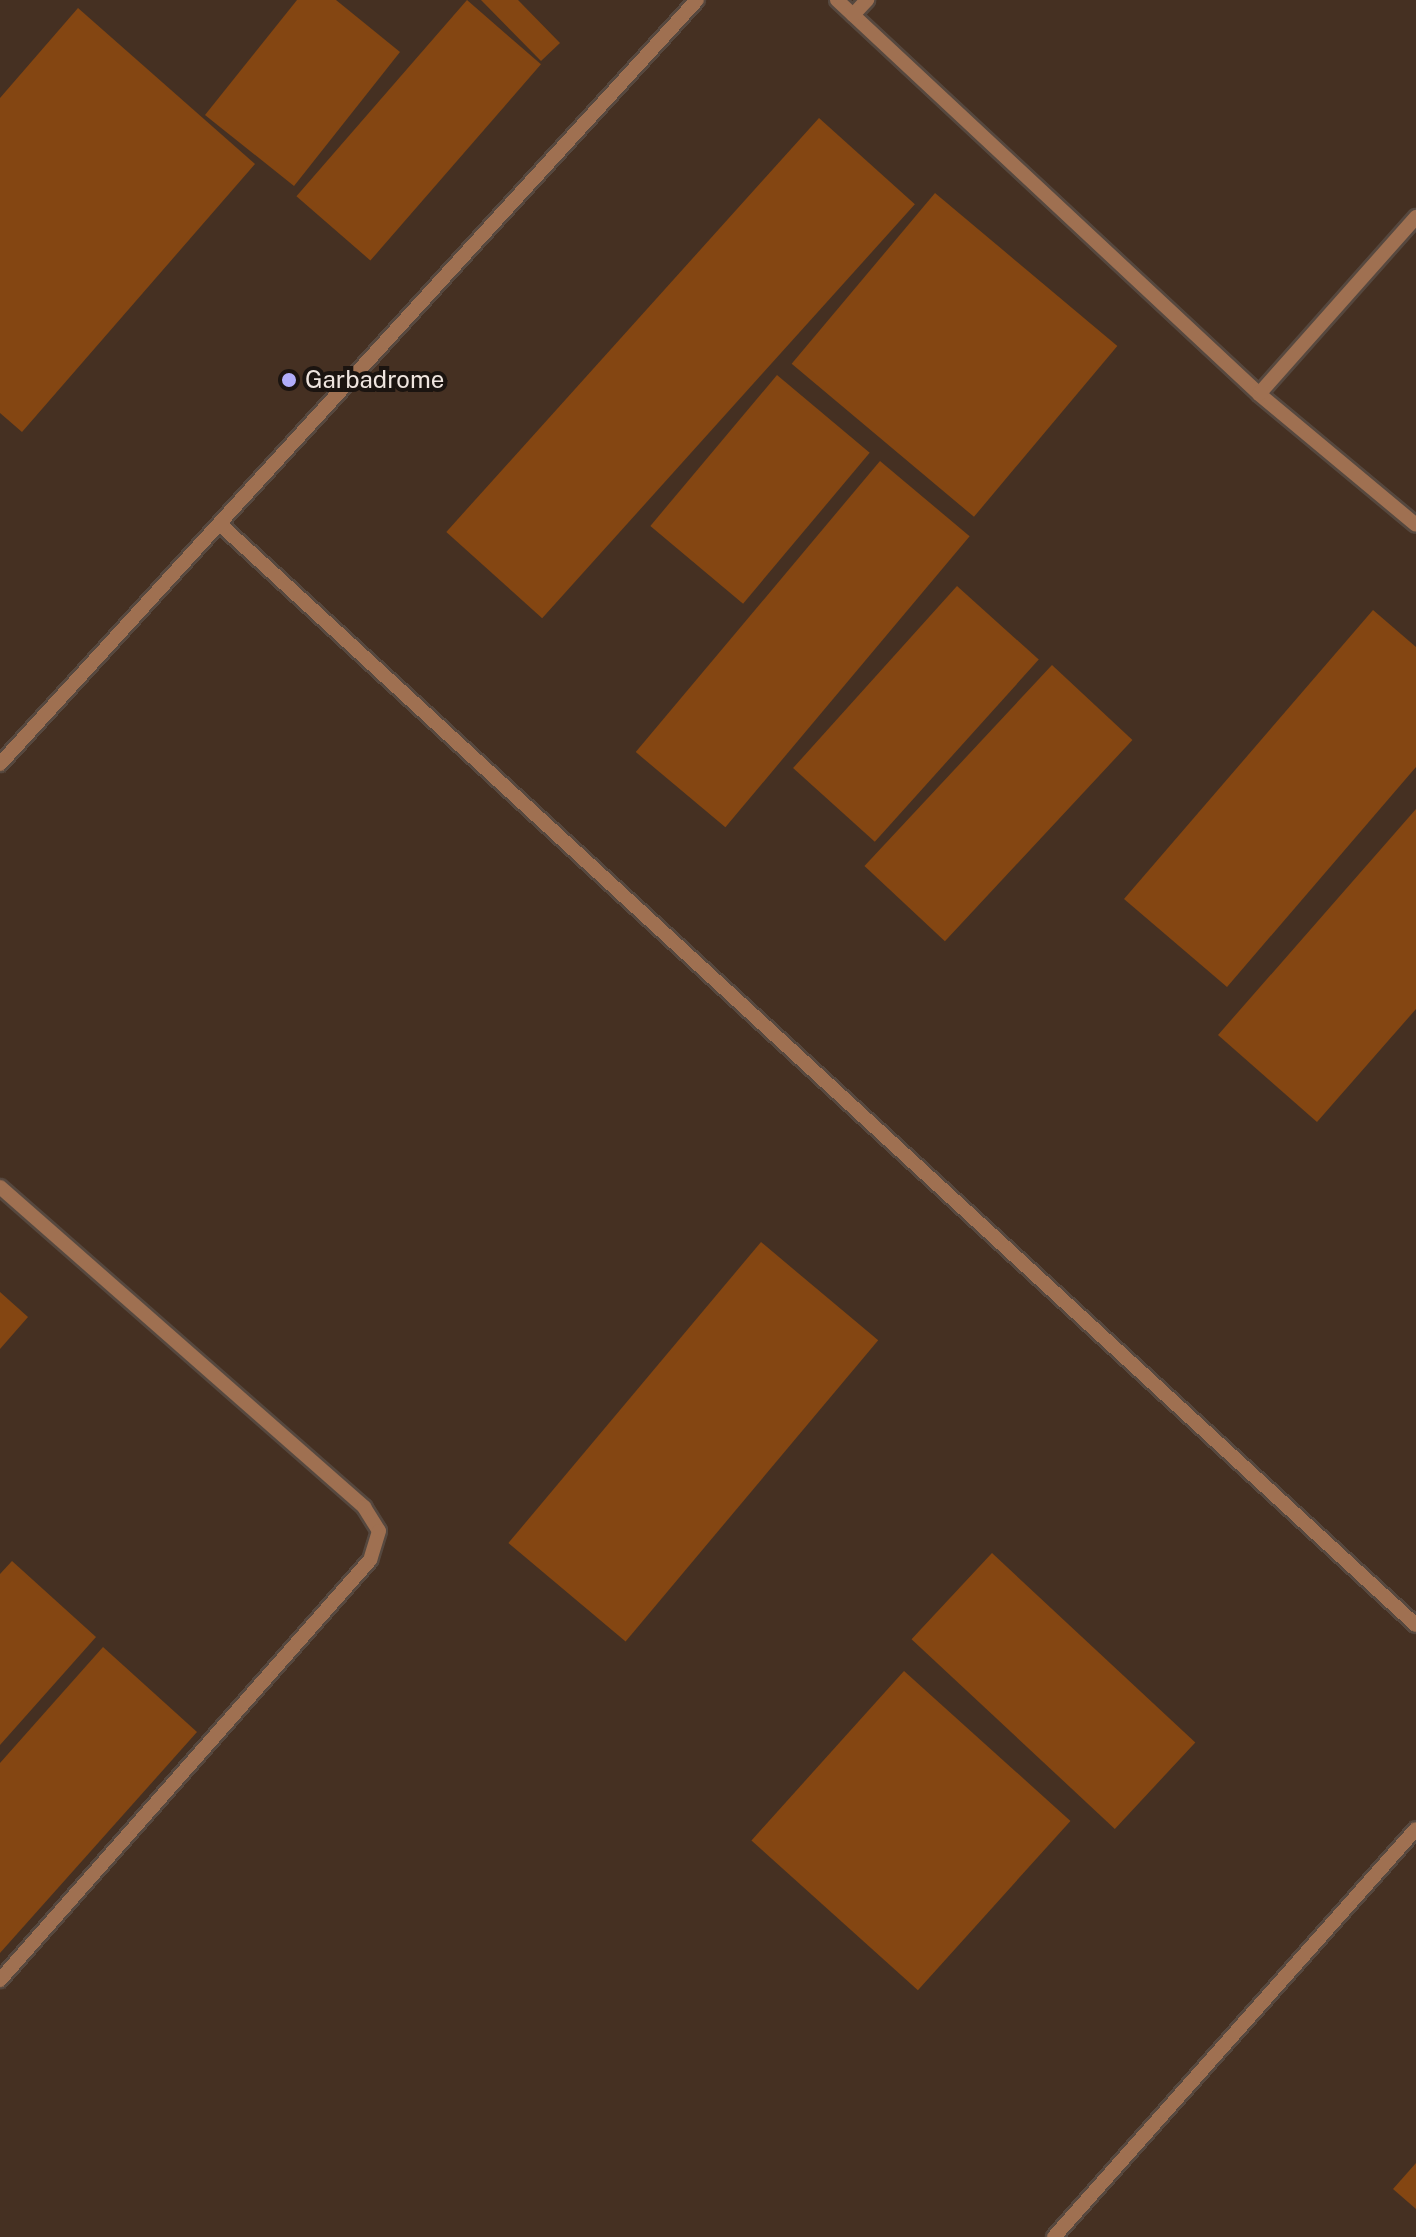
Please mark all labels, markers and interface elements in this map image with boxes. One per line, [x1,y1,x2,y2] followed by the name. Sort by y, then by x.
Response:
[305,366,444,394] place label: Garbadrome
[280,371,298,389] marker: Garbadrome

